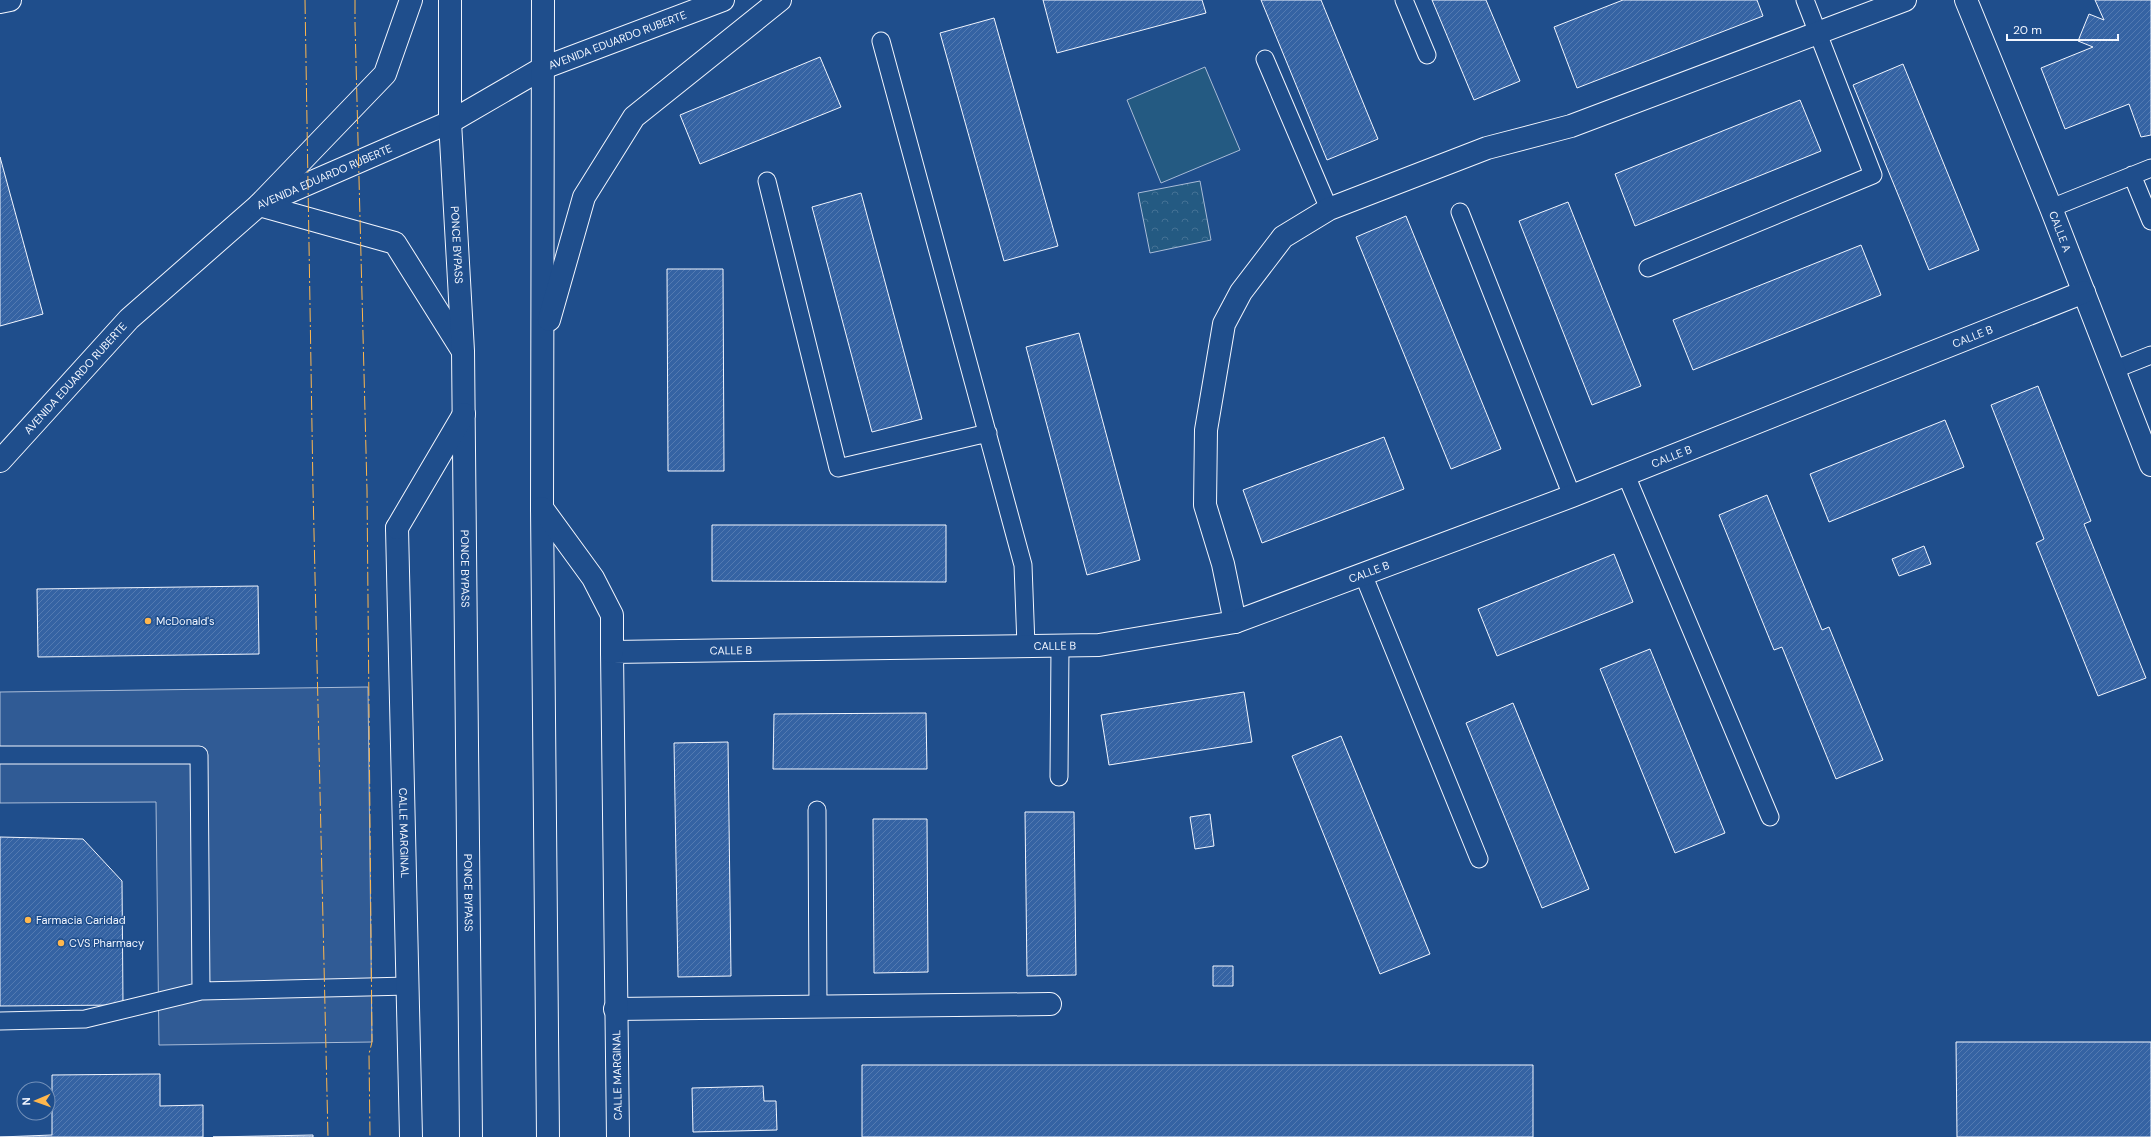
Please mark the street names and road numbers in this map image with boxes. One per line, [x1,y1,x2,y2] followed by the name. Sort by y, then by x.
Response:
[546,7,688,72] street label: AVENIDA EDUARDO RUBERTE
[254,141,394,212] street label: AVENIDA EDUARDO RUBERTE
[448,206,466,284] street label: PONCE BYPASS
[2046,209,2075,254] street label: CALLE A
[21,319,130,437] street label: AVENIDA EDUARDO RUBERTE
[1950,322,1995,351] street label: CALLE B
[1649,442,1694,471] street label: CALLE B
[458,530,473,608] street label: PONCE BYPASS
[1347,558,1392,586] street label: CALLE B
[1034,638,1077,653] street label: CALLE B
[710,643,753,658] street label: CALLE B
[396,787,412,879] street label: CALLE MARGINAL
[461,854,476,932] street label: PONCE BYPASS
[609,1029,625,1120] street label: CALLE MARGINAL

